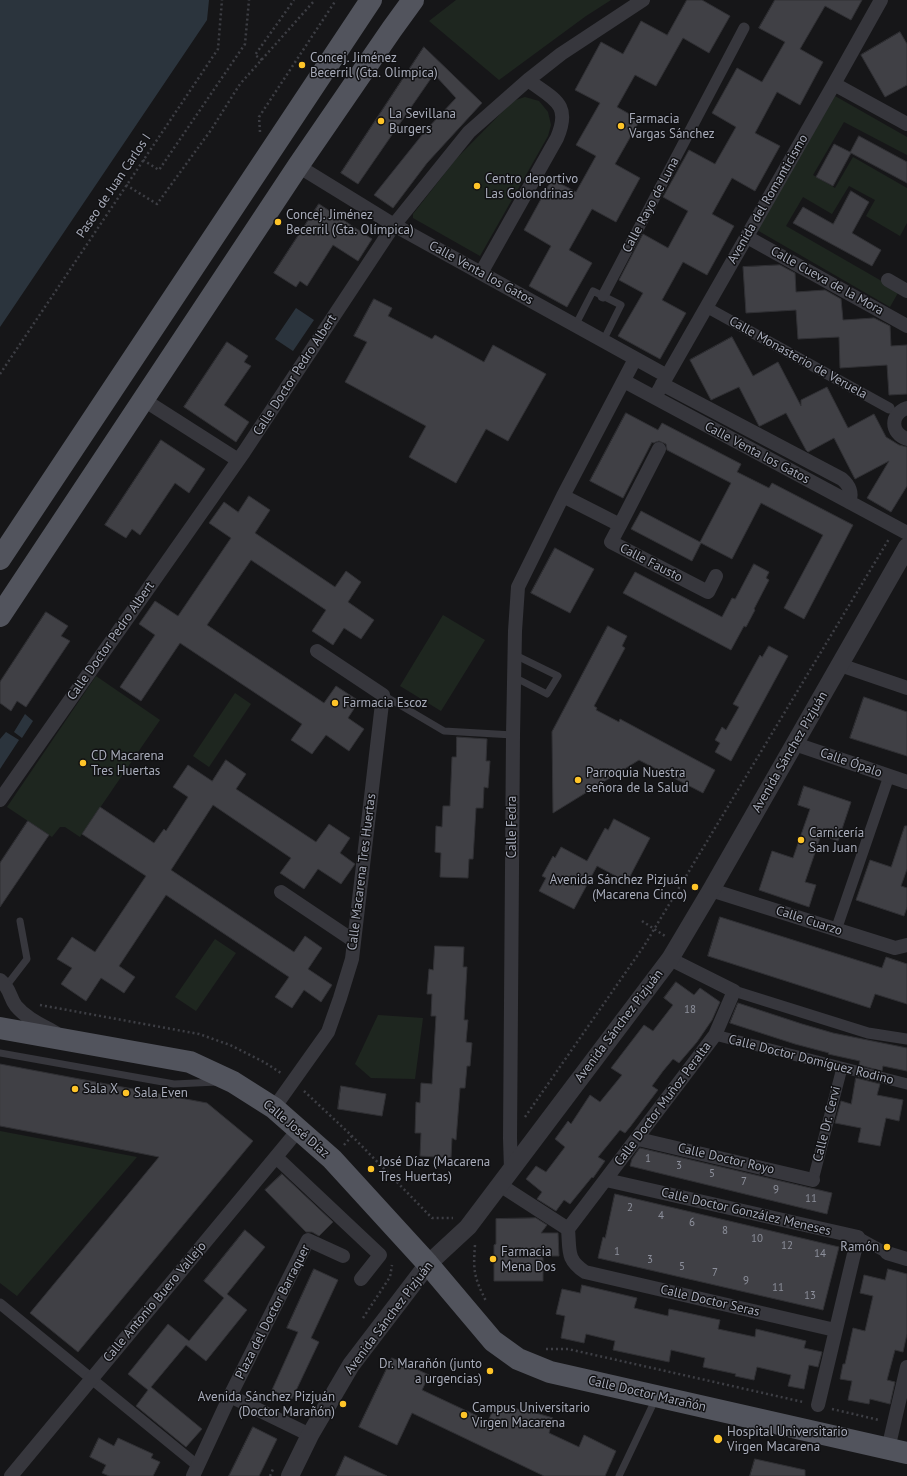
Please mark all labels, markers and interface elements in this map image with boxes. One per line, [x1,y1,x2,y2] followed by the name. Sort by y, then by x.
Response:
[310,50,438,81] place label: Concej. Jiménez Becerril (Gta. Olimpica)
[297,60,307,70] marker: Concej. Jiménez Becerril (Gta. Olimpica)
[389,106,456,137] place label: La Sevillana Burgers
[629,111,715,142] place label: Farmacia Vargas Sánchez
[376,116,386,126] marker: La Sevillana Burgers
[616,121,626,131] marker: Farmacia Vargas Sánchez
[73,131,155,241] street label: Paseo de Juan Carlos I
[725,132,811,266] street label: Avenida del Romanticismo
[619,155,683,255] street label: Calle Rayo de Luna
[485,171,578,202] place label: Centro deportivo Las Golondrinas
[472,181,482,191] marker: Centro deportivo Las Golondrinas
[286,207,414,238] place label: Concej. Jiménez Becerril (Gta. Olímpica)
[273,217,283,227] marker: Concej. Jiménez Becerril (Gta. Olímpica)
[426,238,536,308] street label: Calle Venta los Gatos
[768,243,886,319] street label: Calle Cueva de la Mora
[250,312,340,438] street label: Calle Doctor Pedro Albert
[726,314,870,402] street label: Calle Monasterio de Veruela
[702,419,812,487] street label: Calle Venta los Gatos
[617,541,685,585] street label: Calle Fausto
[64,579,158,703] street label: Calle Doctor Pedro Albert
[749,689,831,815] street label: Avenida Sánchez Pizjuán
[343,695,427,711] place label: Farmacia Escoz
[330,698,340,708] marker: Farmacia Escoz
[818,745,884,781] street label: Calle Ópalo
[91,748,164,779] place label: CD Macarena Tres Huertas
[78,758,88,768] marker: CD Macarena Tres Huertas
[586,765,688,796] place label: Parroquia Nuestra señora de la Salud
[573,775,583,785] marker: Parroquia Nuestra señora de la Salud
[345,793,379,951] street label: Calle Macarena Tres Huertas
[504,796,520,858] street label: Calle Fedra
[809,825,864,856] place label: Carnicería San Juan
[796,835,806,845] marker: Carnicería San Juan
[550,872,687,903] place label: Avenida Sánchez Pizjuán (Macarena Cinco)
[690,882,700,892] marker: Avenida Sánchez Pizjuán (Macarena Cinco)
[774,903,844,939] street label: Calle Cuarzo
[571,967,667,1085] street label: Avenida Sánchez Pizjuán
[684,1003,696,1017] house number: 18
[727,1032,895,1088] street label: Calle Doctor Domíguez Rodino
[611,1039,715,1169] street label: Calle Doctor Muñoz Peralta
[83,1081,118,1097] place label: Sala X
[70,1084,80,1094] marker: Sala X
[134,1085,188,1101] place label: Sala Even
[810,1085,844,1163] street label: Calle Dr. Cervi
[121,1088,131,1098] marker: Sala Even
[260,1097,332,1161] street label: Calle José Díaz
[676,1140,776,1178] street label: Calle Doctor Royo
[645,1152,651,1166] house number: 1
[379,1154,490,1185] place label: José Díaz (Macarena Tres Huertas)
[676,1159,682,1173] house number: 3
[366,1164,376,1174] marker: José Díaz (Macarena Tres Huertas)
[709,1167,715,1181] house number: 5
[741,1175,747,1189] house number: 7
[773,1183,779,1197] house number: 9
[660,1185,832,1239] street label: Calle Doctor González Meneses
[805,1192,817,1206] house number: 11
[627,1201,633,1215] house number: 2
[658,1209,664,1223] house number: 4
[689,1216,695,1230] house number: 6
[722,1224,728,1238] house number: 8
[751,1232,763,1246] house number: 10
[100,1239,210,1365] street label: Calle Antonio Buero Vallejo
[781,1239,793,1253] house number: 12
[840,1239,879,1255] place label: Ramón
[232,1242,314,1382] street label: Plaza del Doctor Barraquer
[882,1242,892,1252] marker: Ramón
[501,1244,556,1275] place label: Farmacia Mena Dos
[614,1245,620,1259] house number: 1
[814,1247,826,1261] house number: 14
[647,1253,653,1267] house number: 3
[488,1254,498,1264] marker: Farmacia Mena Dos
[341,1259,437,1377] street label: Avenida Sánchez Pizjuán
[679,1260,685,1274] house number: 5
[712,1266,718,1280] house number: 7
[743,1274,749,1288] house number: 9
[772,1281,784,1295] house number: 11
[659,1282,761,1320] street label: Calle Doctor Seras
[804,1289,816,1303] house number: 13
[379,1356,482,1387] place label: Dr. Marañón (junto a urgencias)
[485,1366,495,1376] marker: Dr. Marañón (junto a urgencias)
[587,1373,707,1415] street label: Calle Doctor Marañón
[198,1389,335,1420] place label: Avenida Sánchez Pizjuán (Doctor Marañón)
[338,1399,348,1409] marker: Avenida Sánchez Pizjuán (Doctor Marañón)
[472,1400,590,1431] place label: Campus Universitario Virgen Macarena
[459,1410,469,1420] marker: Campus Universitario Virgen Macarena
[727,1424,848,1455] place label: Hospital Universitario Virgen Macarena
[712,1433,724,1445] marker: Hospital Universitario Virgen Macarena

